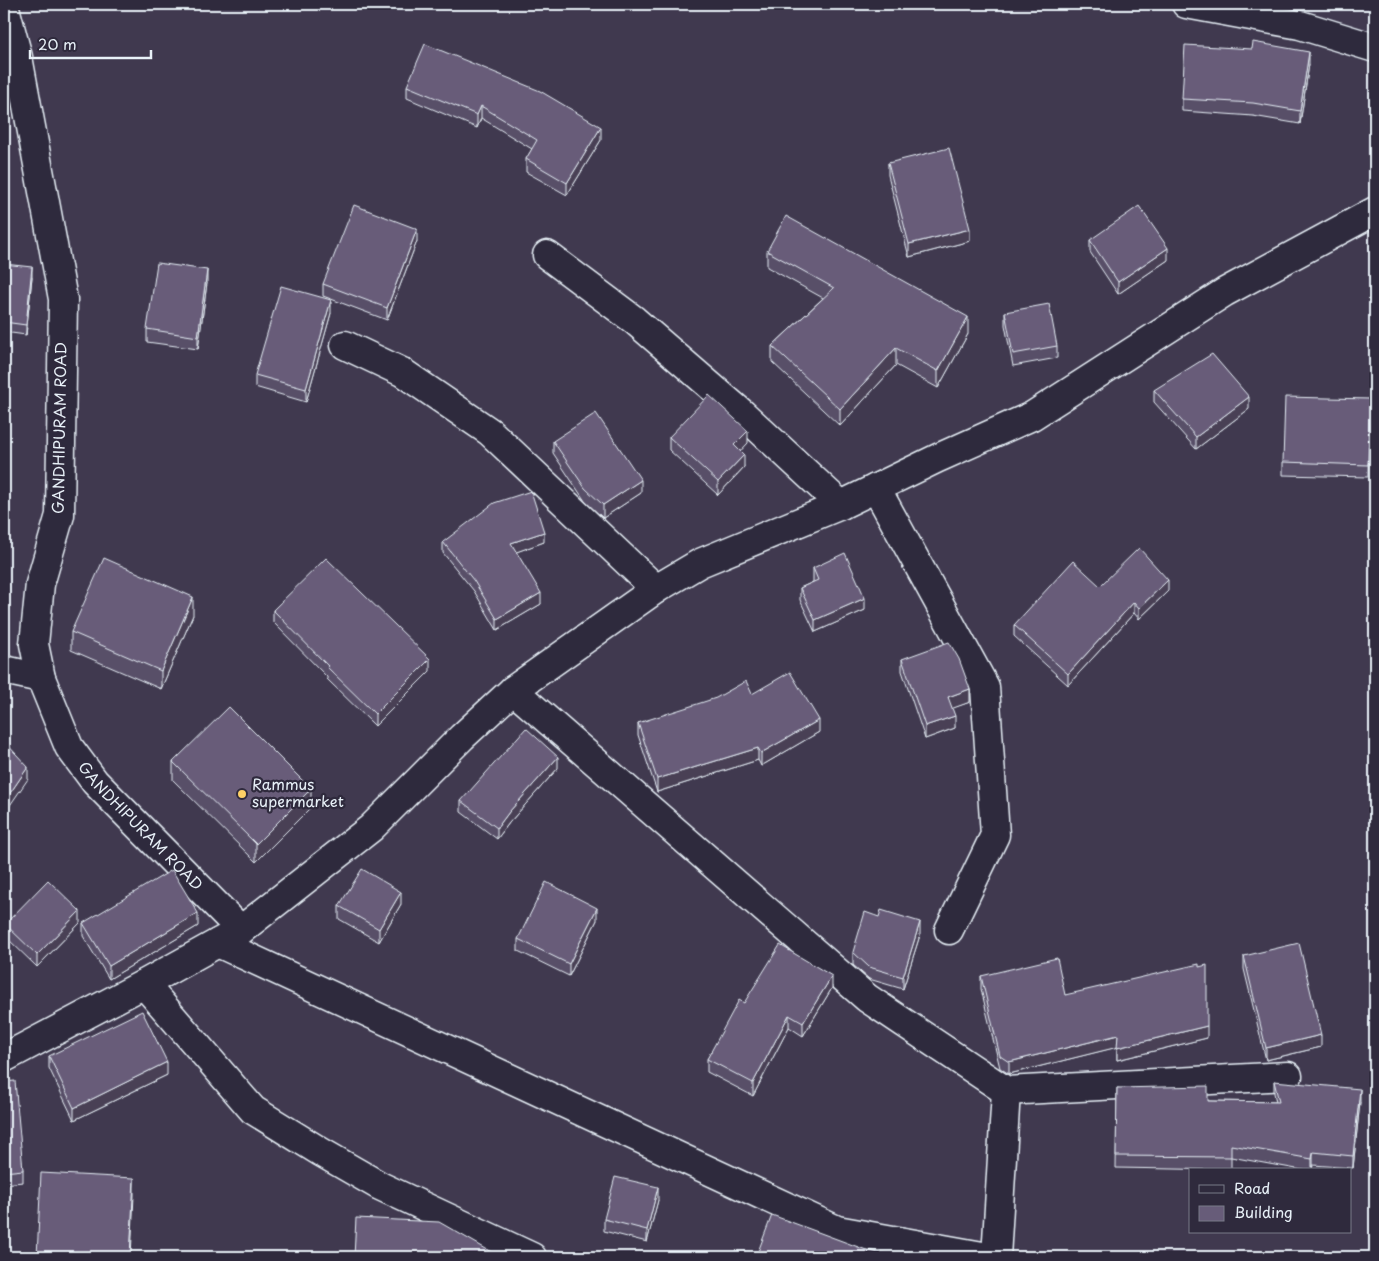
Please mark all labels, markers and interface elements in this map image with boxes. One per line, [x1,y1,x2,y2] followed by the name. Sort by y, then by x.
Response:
[30,28,151,60] scale bar
[38,32,77,55] text: 20 m
[46,342,71,514] street label: GANDHIPURAM ROAD
[73,756,209,895] street label: GANDHIPURAM ROAD
[252,772,344,812] place label: Rammus supermarket
[236,788,248,800] marker: Rammus supermarket
[1189,1168,1352,1234] legend
[1234,1176,1270,1199] text: Road
[1234,1200,1293,1223] text: Building

